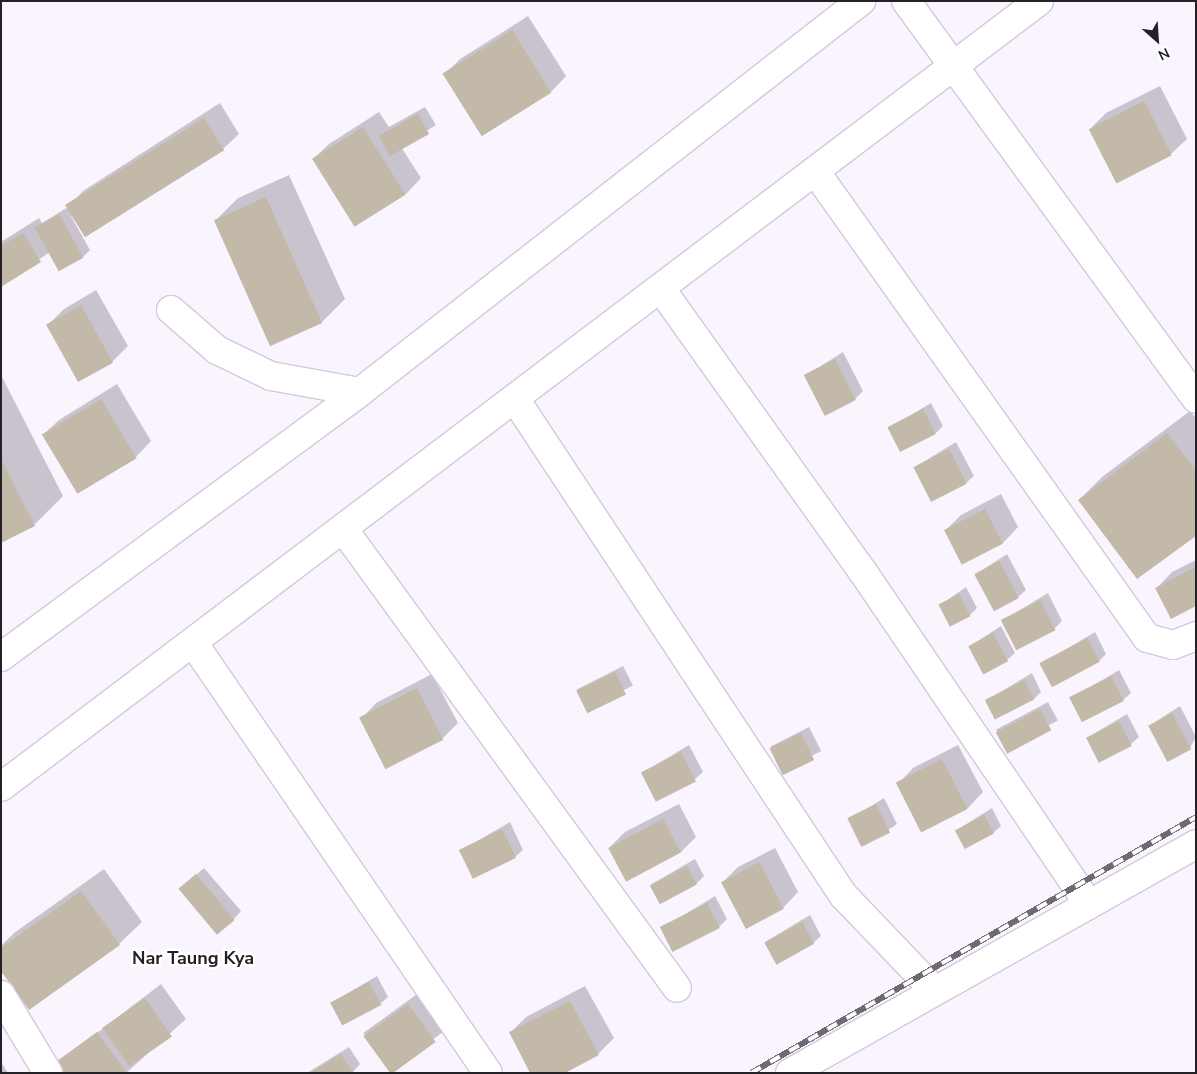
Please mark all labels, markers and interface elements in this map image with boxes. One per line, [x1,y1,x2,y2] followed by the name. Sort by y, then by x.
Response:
[1132,15,1182,65] north arrow
[1155,43,1173,65] text: N
[132,947,254,969] district label: Nar Taung Kya

